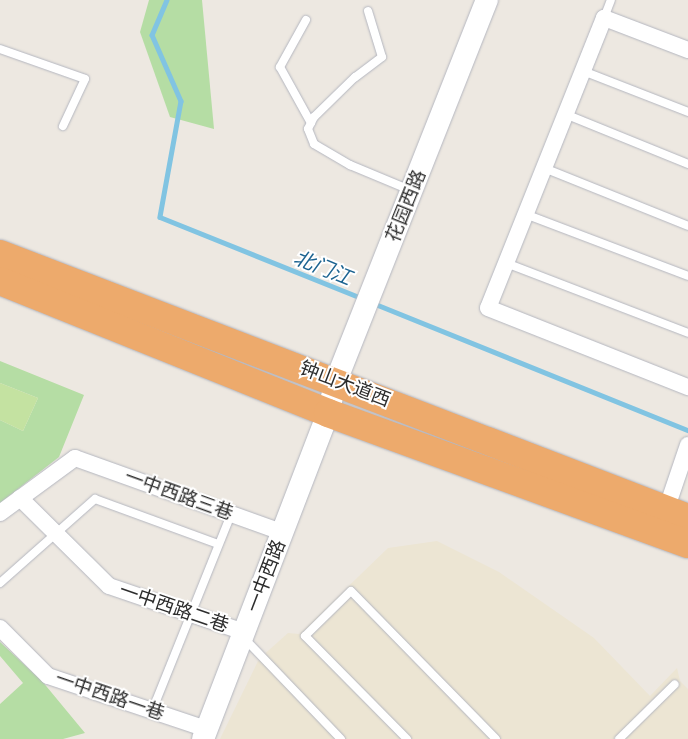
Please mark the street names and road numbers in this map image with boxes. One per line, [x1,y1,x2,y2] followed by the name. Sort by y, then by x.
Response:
[381,166,431,246] street label: 花园西路
[297,356,393,412] street label: 钟山大道西
[122,465,236,525] street label: 一中西路三巷
[242,536,290,616] street label: 一中西路
[116,579,232,637] street label: 一中西路二巷
[52,667,168,725] street label: 一中西路一巷

